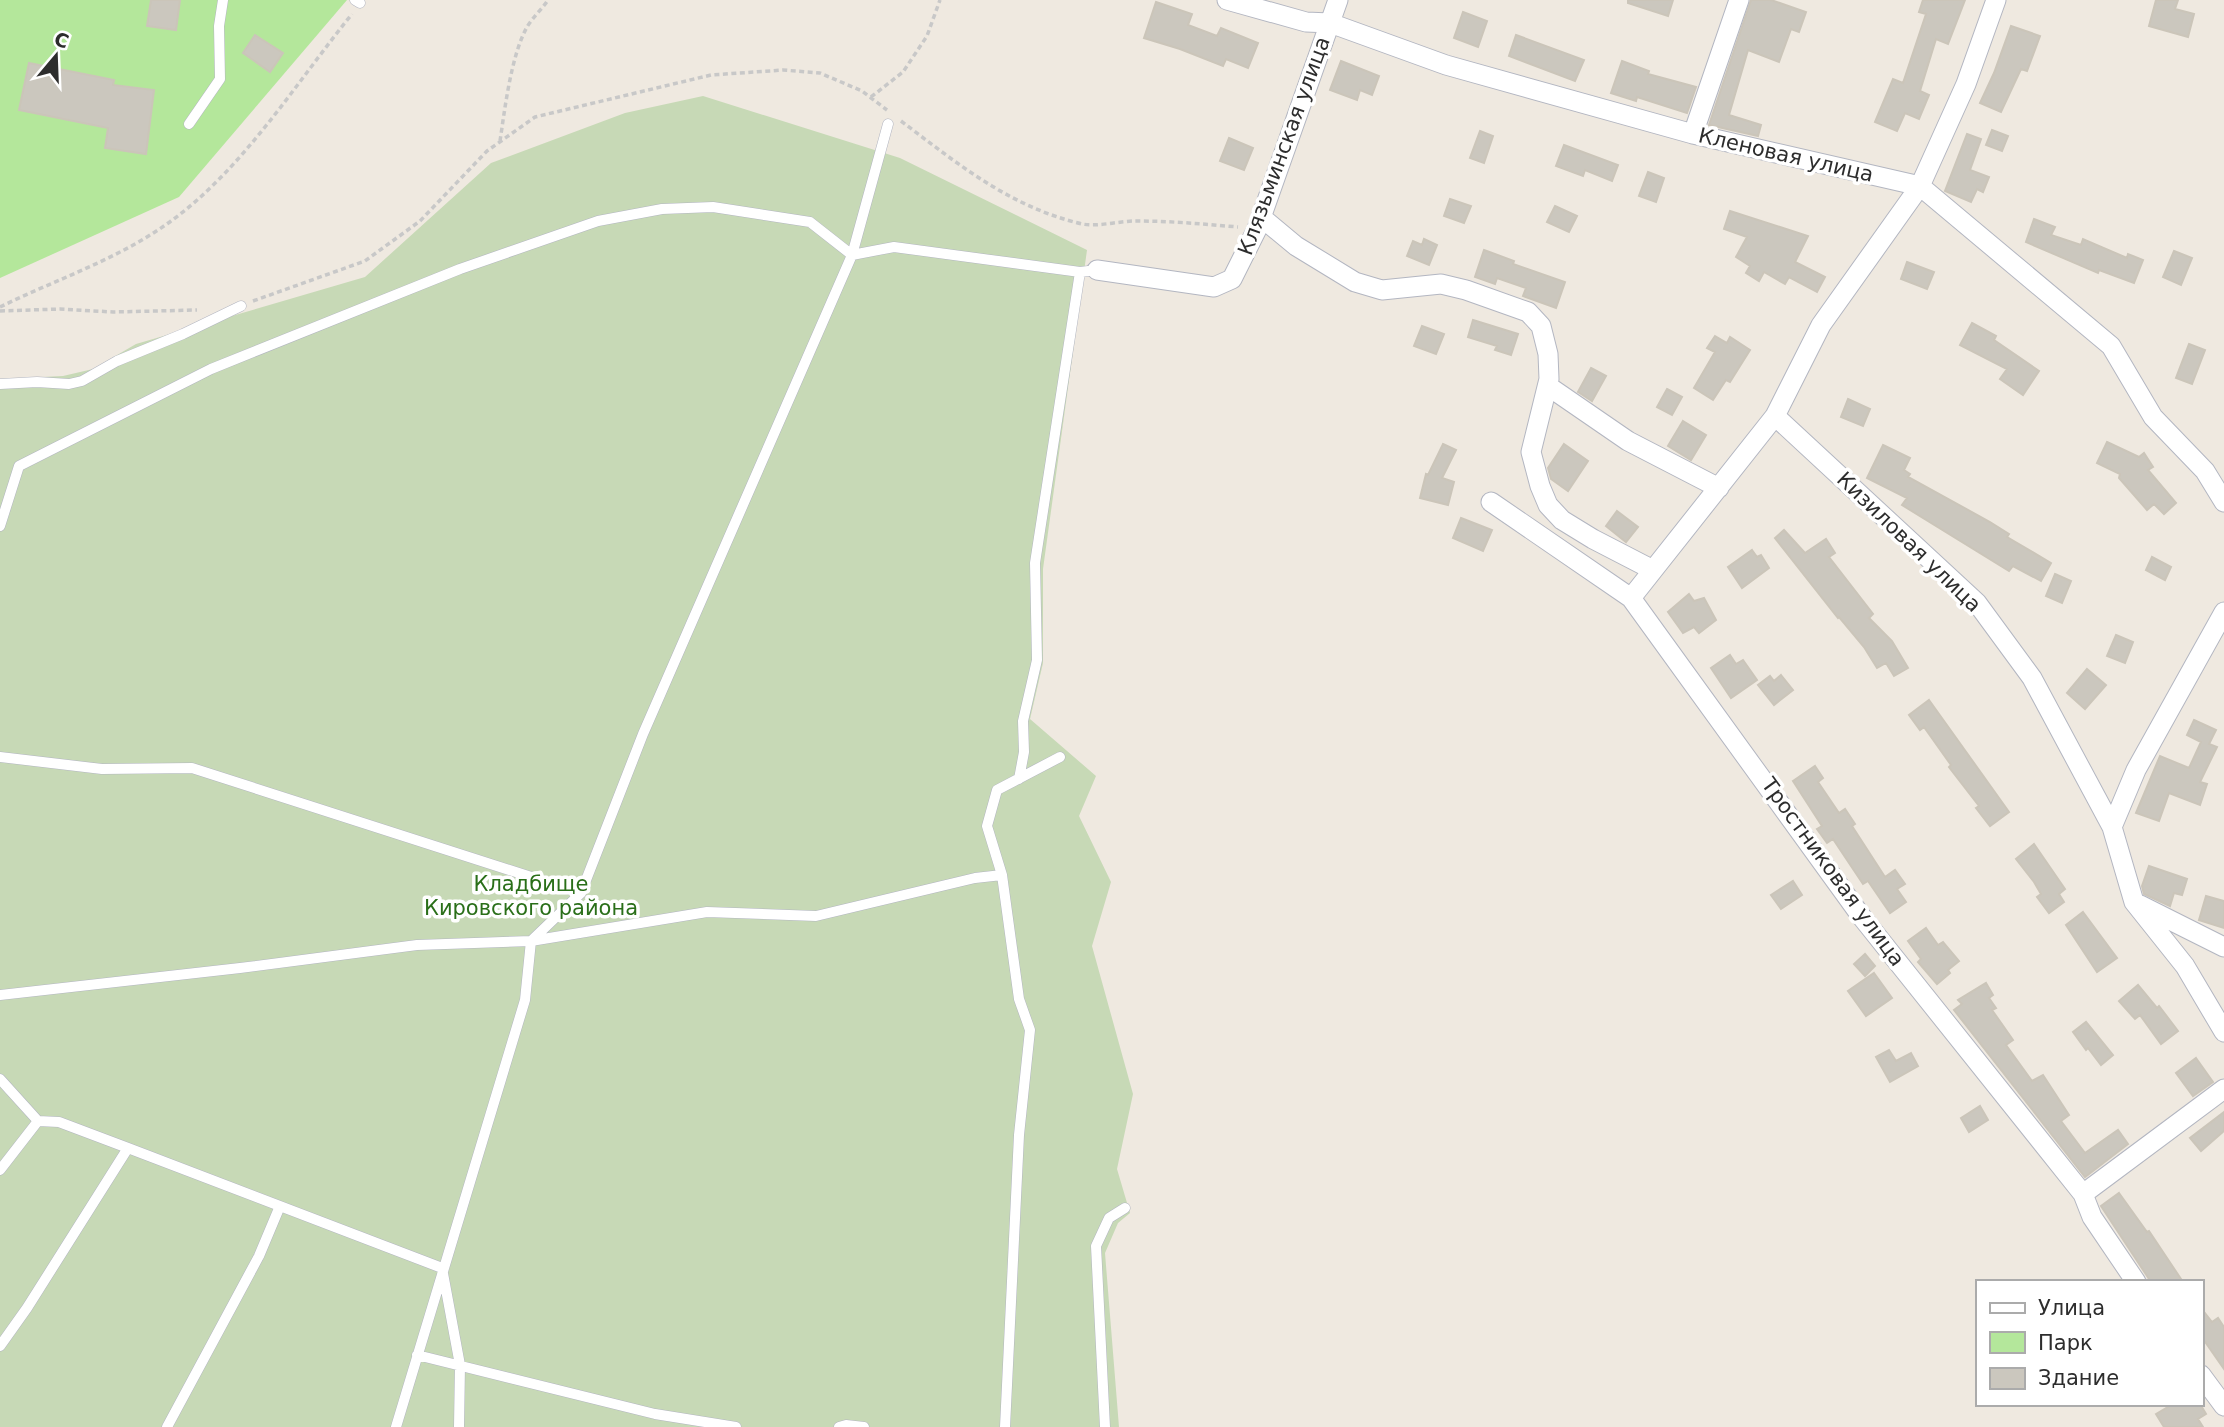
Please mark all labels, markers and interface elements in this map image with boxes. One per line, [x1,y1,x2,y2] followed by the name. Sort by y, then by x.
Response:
[21,21,91,91] north arrow
[51,27,72,53] text: С
[1233,33,1335,259] street label: Клязьминская улица
[1696,123,1876,187] street label: Кленовая улица
[1832,467,1986,617] street label: Кизиловая улица
[1756,772,1909,971] street label: Тростниковая улица
[424,872,638,920] park label: Кладбище Кировского района
[1976,1280,2203,1406] legend
[2038,1296,2105,1320] text: Улица
[2038,1331,2093,1355] text: Парк
[2038,1366,2119,1390] text: Здание

